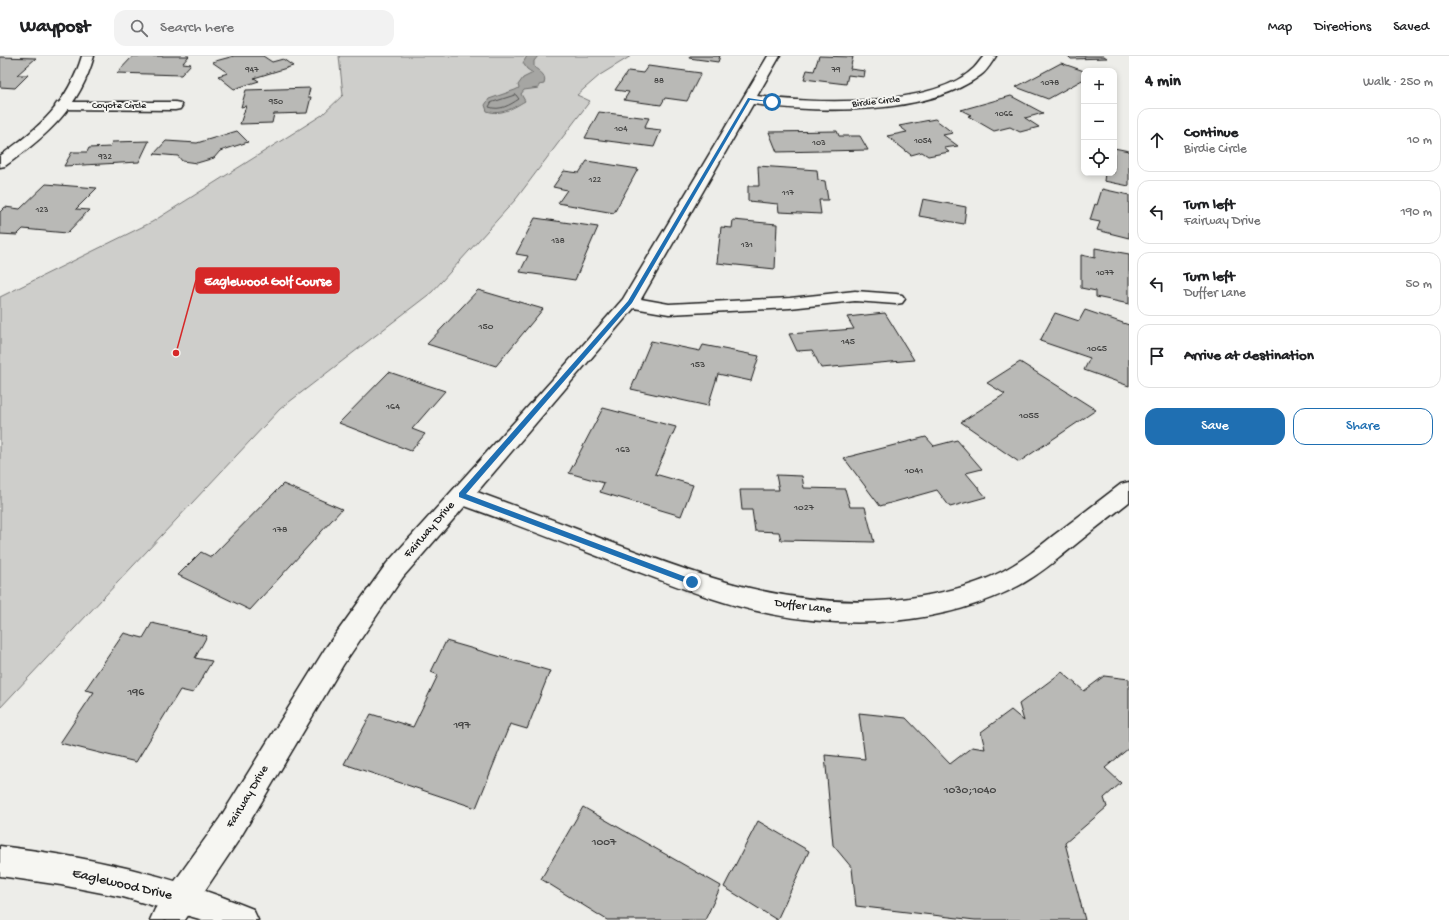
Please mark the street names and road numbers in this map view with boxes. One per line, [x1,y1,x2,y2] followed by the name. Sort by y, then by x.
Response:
[850,93,901,111] street label: Birdie Circle
[92,100,147,112] street label: Coyote Circle
[401,498,459,562] street label: Fairway Drive
[773,596,833,618] street label: Duffer Lane
[223,762,273,832] street label: Fairway Drive
[70,865,174,905] street label: Eaglewood Drive

